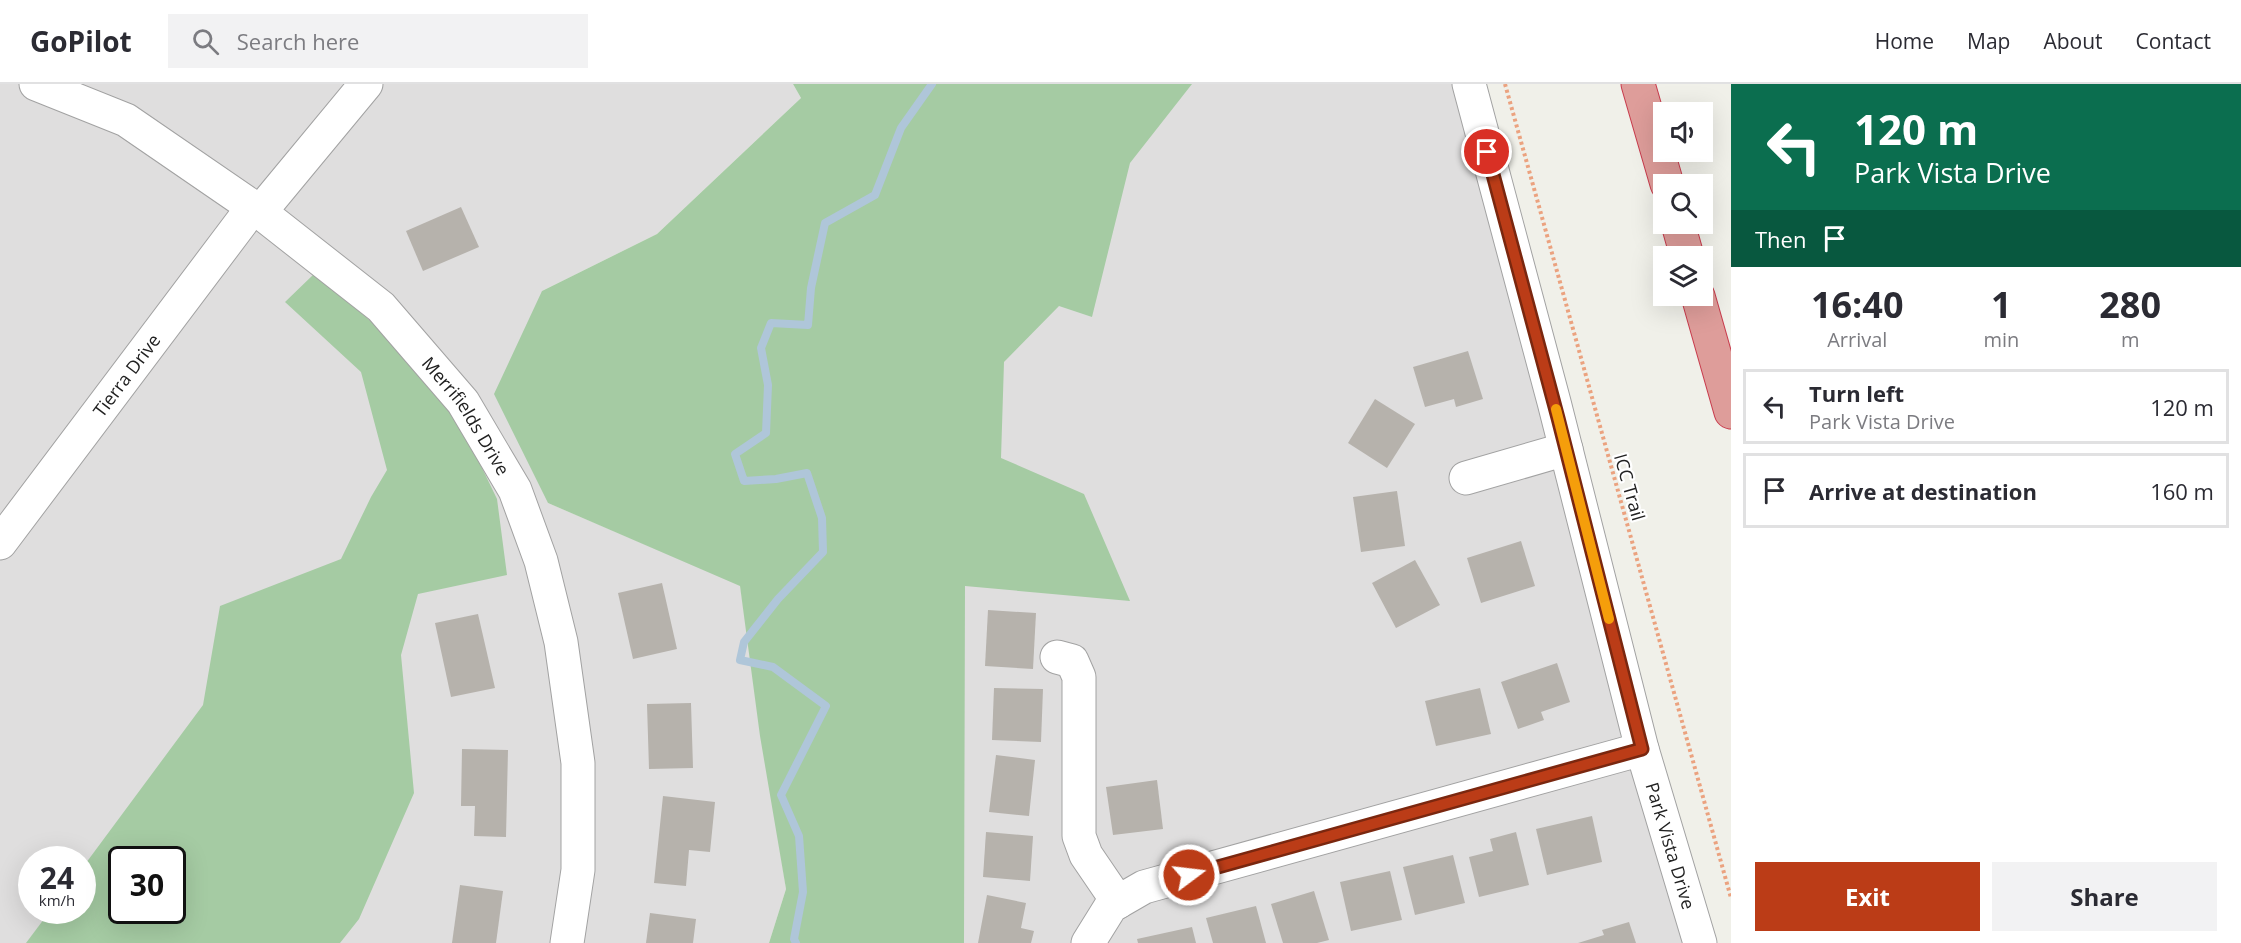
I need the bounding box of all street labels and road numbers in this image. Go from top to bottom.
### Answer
street label: Tierra Drive [87,329,165,422]
street label: Merrifields Drive [417,351,515,479]
street label: ICC Trail [1609,451,1651,523]
street label: Park Vista Drive [1641,779,1701,912]

